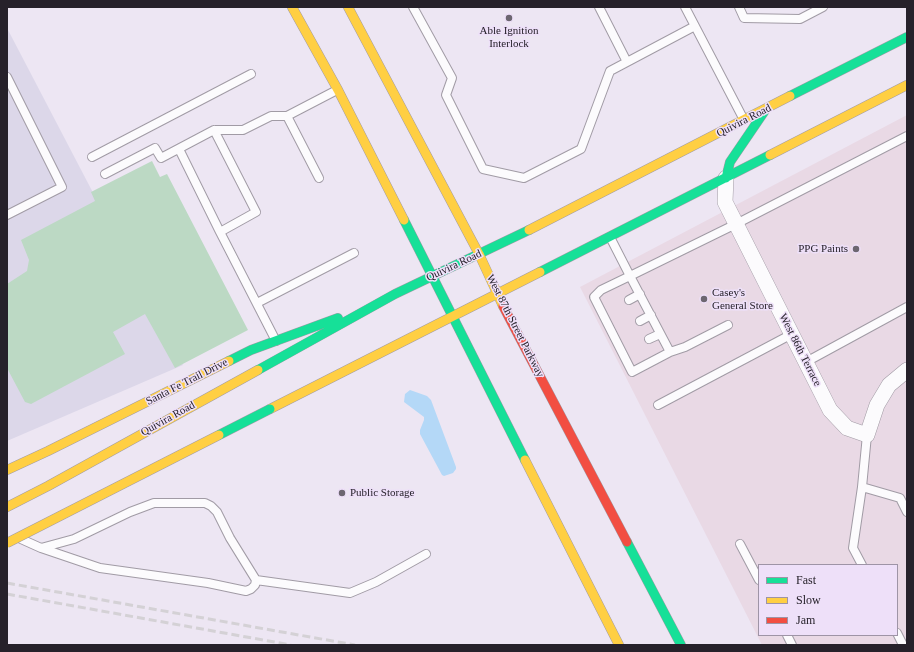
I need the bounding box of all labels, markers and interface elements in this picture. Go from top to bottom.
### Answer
marker: Able Ignition Interlock [504,13,514,23]
place label: Able Ignition Interlock [480,24,538,50]
street label: Quivira Road [714,102,774,140]
place label: PPG Paints [798,242,848,256]
marker: PPG Paints [851,244,861,254]
street label: Quivira Road [424,247,484,285]
street label: West 87th Street Parkway [483,272,547,380]
place label: Casey's General Store [712,286,773,312]
marker: Casey's General Store [699,294,709,304]
street label: West 86th Terrace [776,312,824,388]
street label: Santa Fe Trail Drive [144,356,230,408]
street label: Quivira Road [139,399,197,439]
place label: Public Storage [350,486,414,500]
marker: Public Storage [337,488,347,498]
legend [758,564,898,636]
text: Fast [796,573,816,587]
text: Slow [796,593,821,607]
text: Jam [796,613,815,627]

